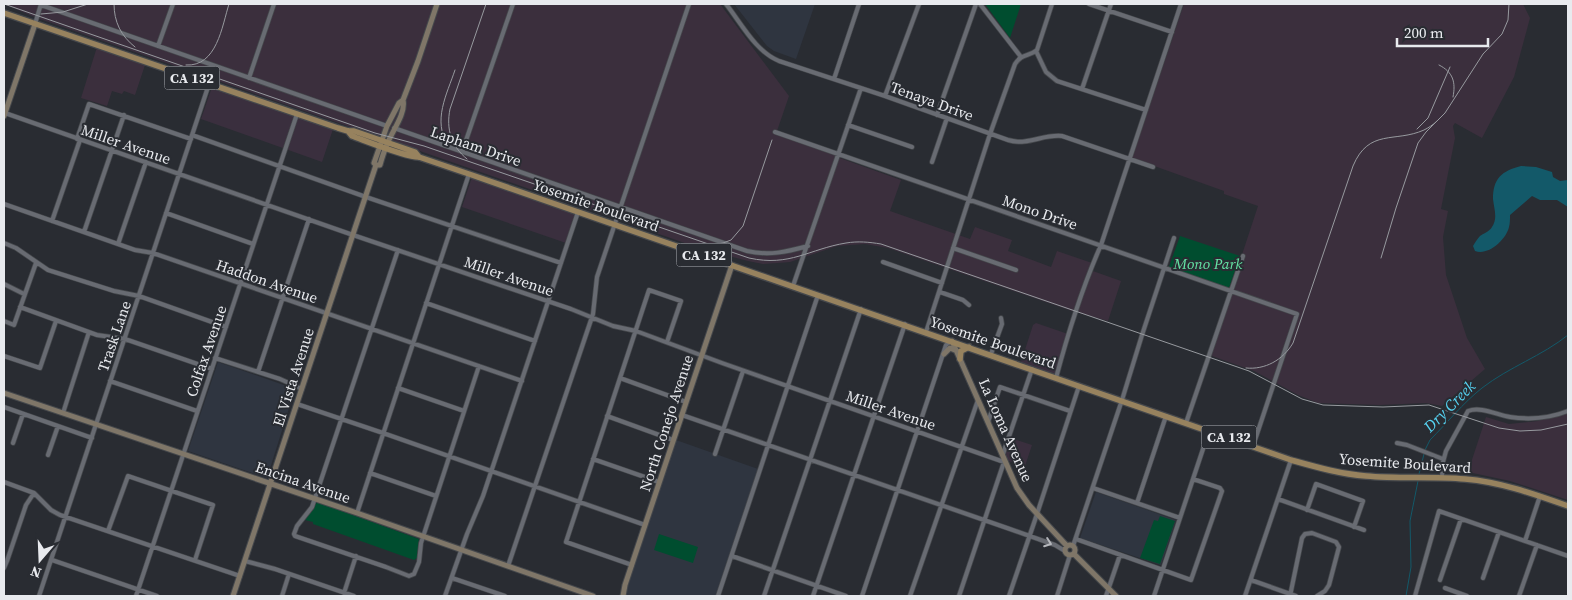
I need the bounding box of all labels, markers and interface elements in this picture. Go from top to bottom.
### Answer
scale bar [1397,15,1488,47]
text: 200 m [1404,22,1444,43]
road number: CA 132 [164,66,220,90]
street label: Tenaya Drive [888,76,977,126]
street label: Miller Avenue [78,119,174,169]
street label: Lapham Drive [428,121,524,171]
street label: Yosemite Boulevard [530,174,662,237]
street label: Mono Drive [999,189,1081,235]
road number: CA 132 [676,244,732,266]
street label: Miller Avenue [461,251,557,301]
park label: Mono Park [1173,253,1243,274]
street label: Haddon Avenue [213,254,321,308]
street label: Trask Lane [92,297,136,374]
street label: Colfax Avenue [181,302,232,400]
street label: Yosemite Boulevard [927,311,1059,374]
street label: El Vista Avenue [267,325,319,429]
street label: North Conejo Avenue [634,352,698,494]
street label: La Loma Avenue [974,375,1038,485]
water label: Dry Creek [1418,375,1480,437]
street label: Miller Avenue [843,385,939,435]
road number: CA 132 [1202,426,1256,448]
street label: Yosemite Boulevard [1338,448,1472,478]
street label: Encina Avenue [253,456,354,508]
north arrow [15,535,65,585]
one-way arrow [1043,537,1052,547]
text: N [28,561,44,583]

